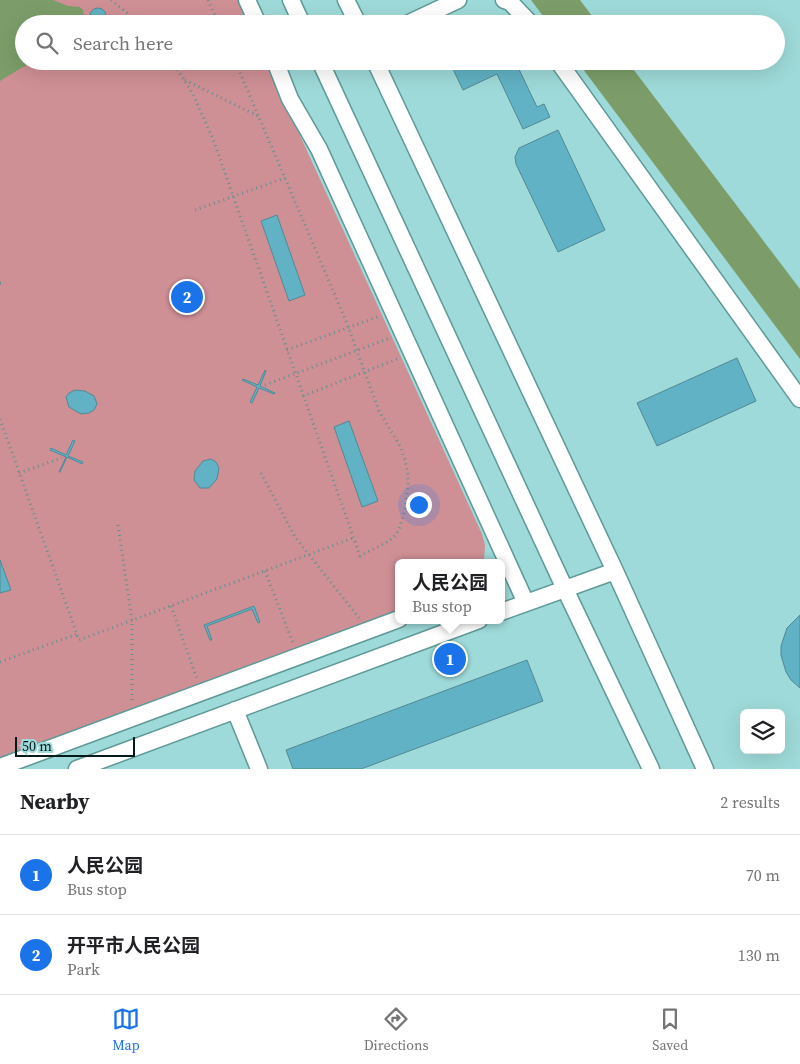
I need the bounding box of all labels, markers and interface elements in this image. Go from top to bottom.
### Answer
search box [15,15,785,70]
icon: search [33,29,61,57]
text: Search here [73,30,173,56]
pin: 2 [171,278,203,316]
your location [406,492,432,518]
popup [395,559,505,624]
text: 人民公园 [412,569,488,595]
text: Bus stop [412,595,472,617]
pin: 1 [434,640,466,678]
map controls [740,709,785,754]
button: layers [740,709,785,754]
scale bar [15,734,135,757]
text: 50 m [22,736,52,756]
text: Nearby [20,787,90,816]
text: 2 results [720,791,780,813]
text: 人民公园 [67,852,143,878]
text: 1 [32,864,40,886]
text: 70 m [746,864,780,886]
text: Bus stop [67,878,127,900]
text: 开平市人民公园 [67,932,200,958]
text: 2 [32,944,40,966]
text: 130 m [738,944,780,966]
text: Park [67,958,100,980]
tab: Map [112,1005,140,1055]
tab: Directions [364,1005,428,1055]
tab: Saved [652,1005,688,1055]

